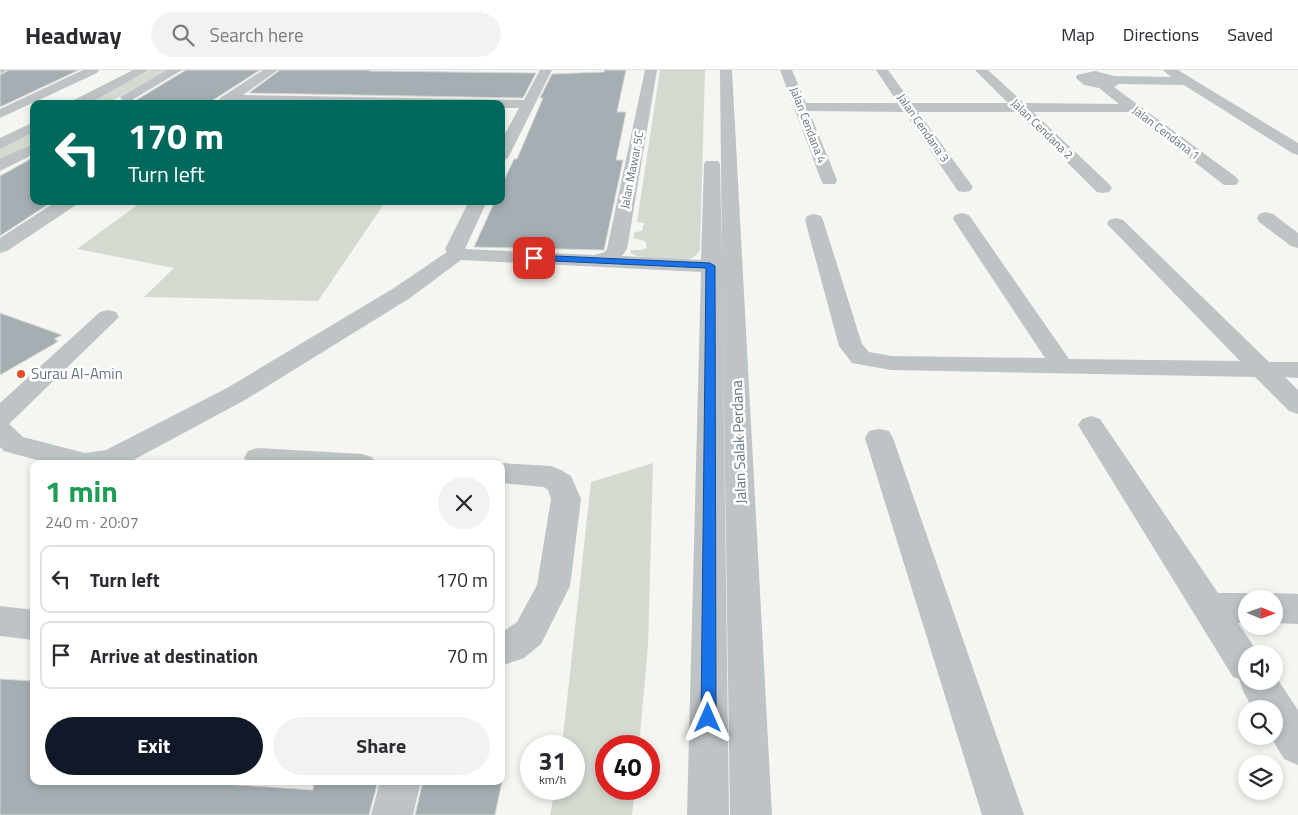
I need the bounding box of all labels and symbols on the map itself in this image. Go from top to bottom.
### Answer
street label: Jalan Cendana 4 [785,84,832,166]
street label: Jalan Cendana 3 [893,89,954,166]
street label: Jalan Cendana 2 [1007,94,1078,163]
street label: Jalan Cendana 1 [1128,101,1204,164]
street label: Jalan Mawar 5C [615,129,648,210]
pin [513,237,555,279]
place label: Surau Al-Amin [31,362,123,385]
marker: Surau Al-Amin [15,368,27,380]
street label: Jalan Salak Perdana [725,379,752,504]
north arrow [1238,590,1282,635]
position arrow [681,691,733,743]
speed limit sign: 40 [595,735,660,800]

